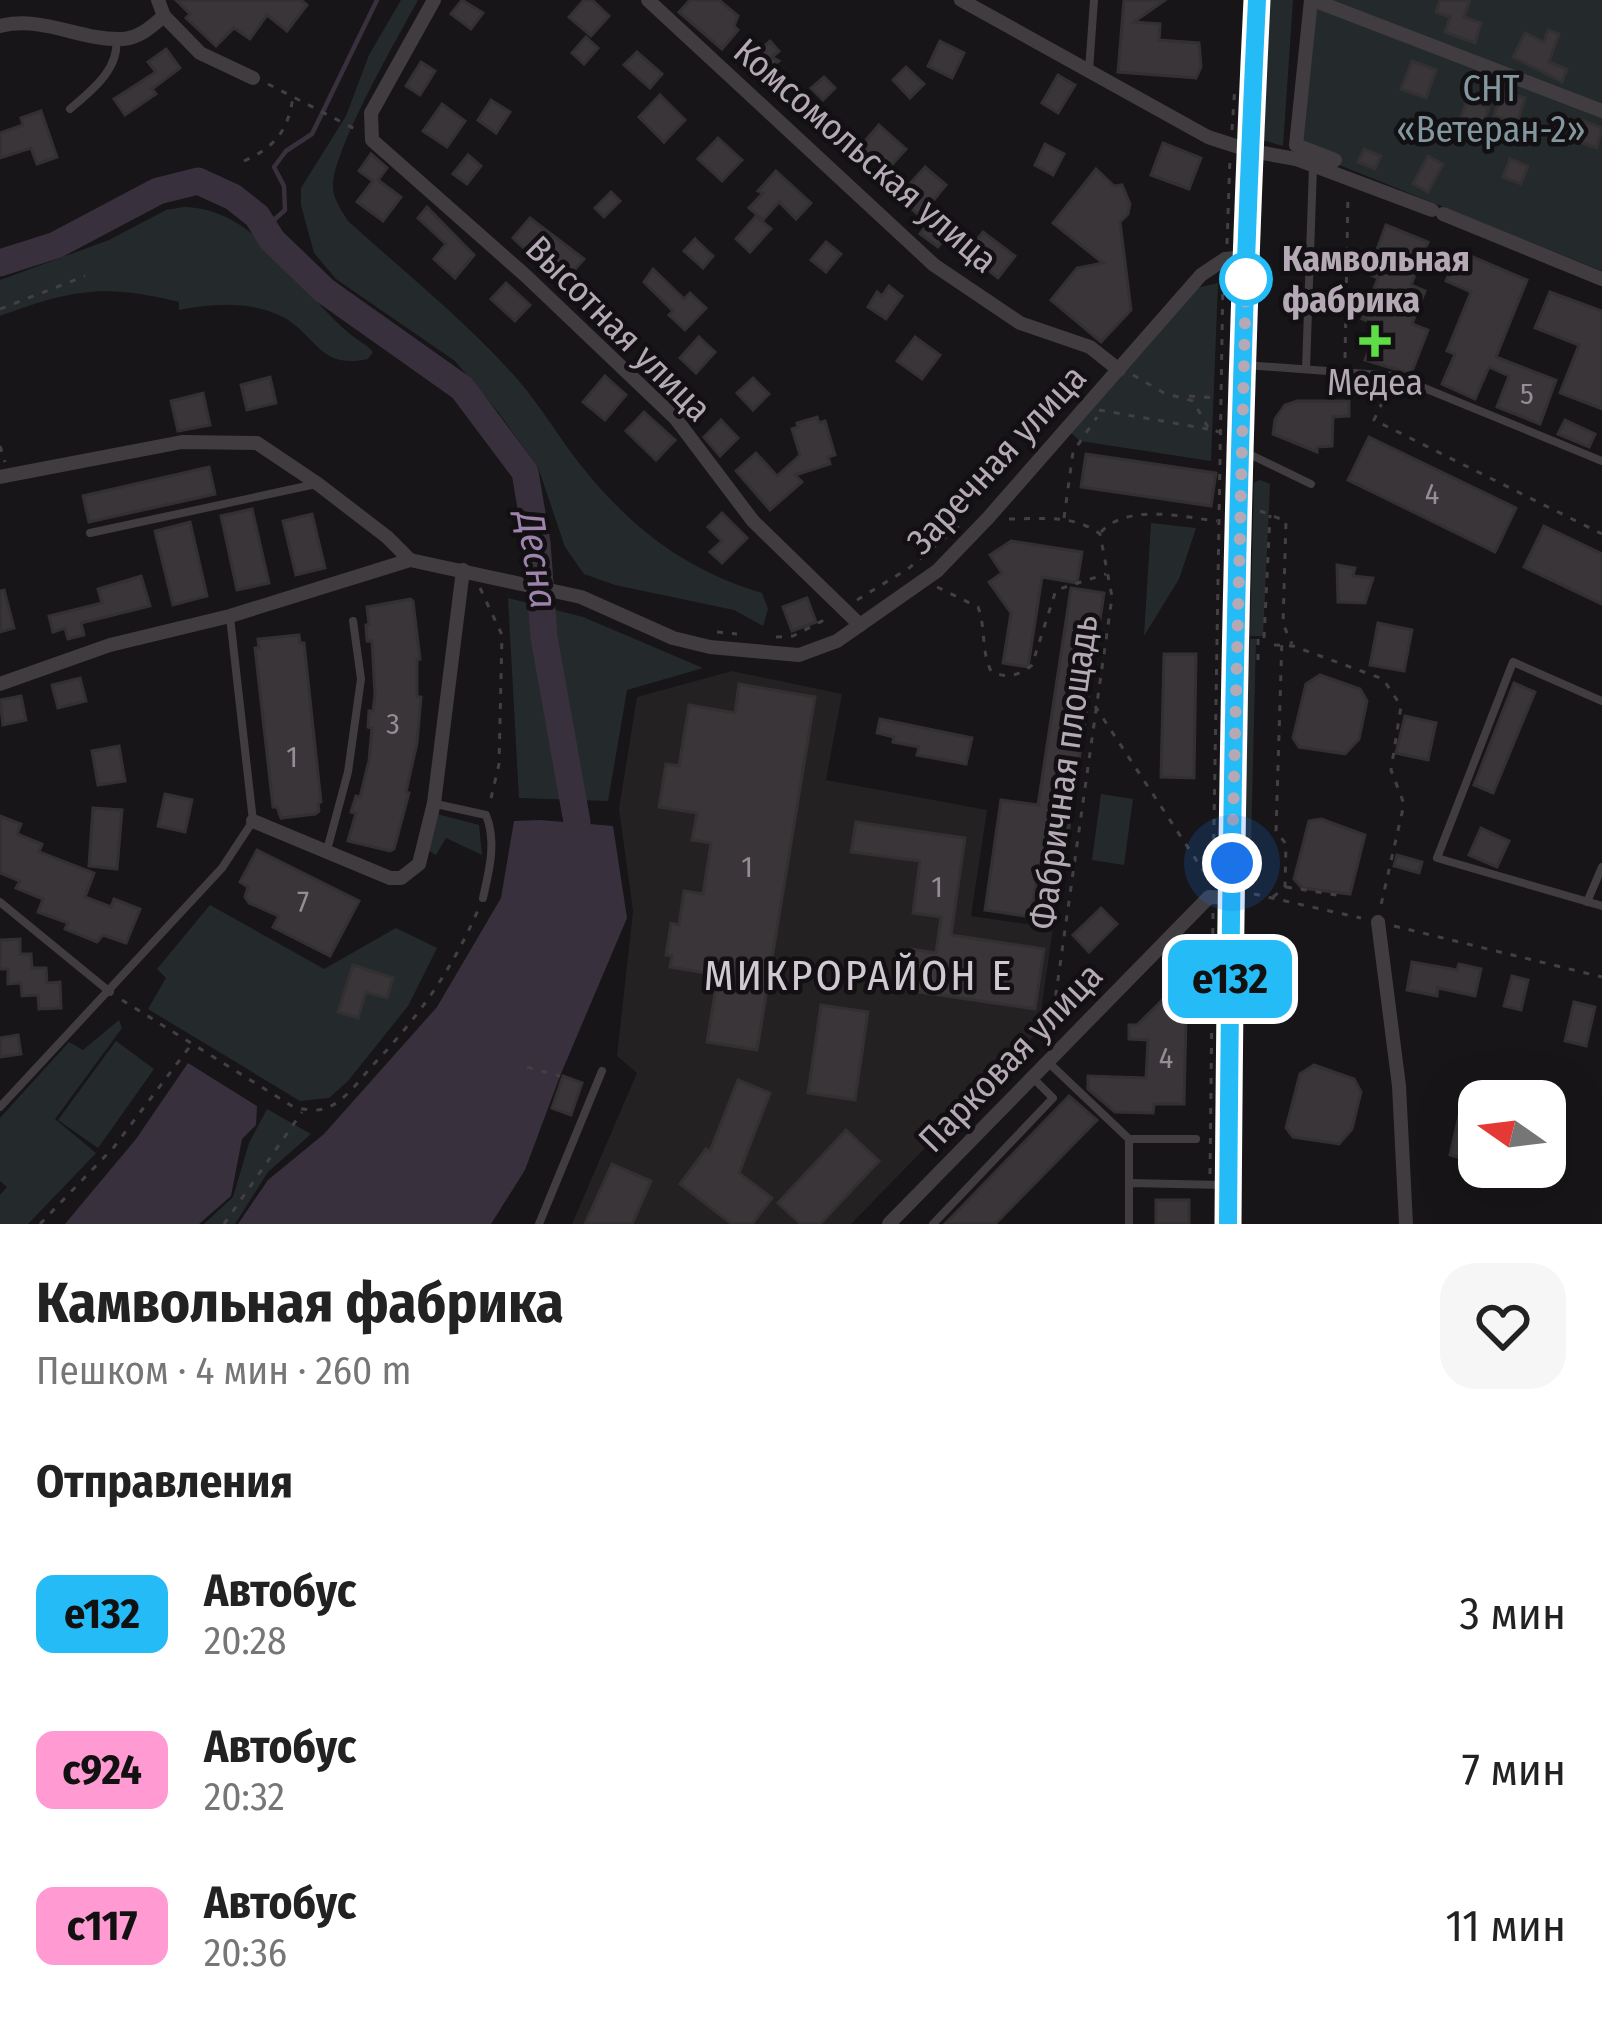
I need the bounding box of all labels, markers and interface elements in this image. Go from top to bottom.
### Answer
street label: Комсомольская улица [725,29,1006,282]
park label: СНТ «Ветеран-2» [1396,67,1586,152]
street label: Высотная улица [516,227,720,431]
place label: Камвольная фабрика [1282,237,1470,322]
marker: Камвольная фабрика [1221,254,1271,304]
marker: Медеа [1362,328,1388,354]
street label: Заречная улица [898,356,1096,563]
place label: Медеа [1327,361,1423,405]
house number: 5 [1520,376,1534,412]
house number: 4 [1425,476,1439,512]
water label: Десна [506,505,567,612]
street label: Фабричная площадь [1020,612,1108,932]
house number: 3 [386,706,400,742]
house number: 1 [286,739,298,775]
your location [1202,833,1262,893]
house number: 1 [741,849,753,885]
house number: 1 [931,869,943,905]
house number: 7 [297,884,309,920]
line badge: е132 [1146,940,1314,1018]
district label: МИКРОРАЙОН Е [704,951,1014,1001]
street label: Парковая улица [909,954,1112,1161]
text: е132 [1192,954,1268,1004]
house number: 4 [1159,1040,1173,1076]
north arrow [1458,1080,1566,1188]
map controls [1458,1080,1566,1188]
button: heart [1440,1263,1566,1389]
text: Камвольная фабрика [36,1269,564,1337]
text: Пешком · 4 мин · 260 m [36,1348,412,1394]
text: Отправления [36,1455,293,1509]
text: Автобус [204,1564,356,1618]
text: 3 мин [1460,1587,1566,1641]
text: е132 [64,1589,140,1639]
text: 20:28 [204,1618,287,1664]
text: Автобус [204,1720,356,1774]
text: 7 мин [1462,1743,1566,1797]
text: с924 [62,1745,142,1795]
text: 20:32 [204,1774,285,1820]
text: Автобус [204,1876,356,1930]
text: 11 мин [1445,1899,1566,1953]
text: с117 [67,1901,137,1951]
text: 20:36 [204,1930,287,1976]

